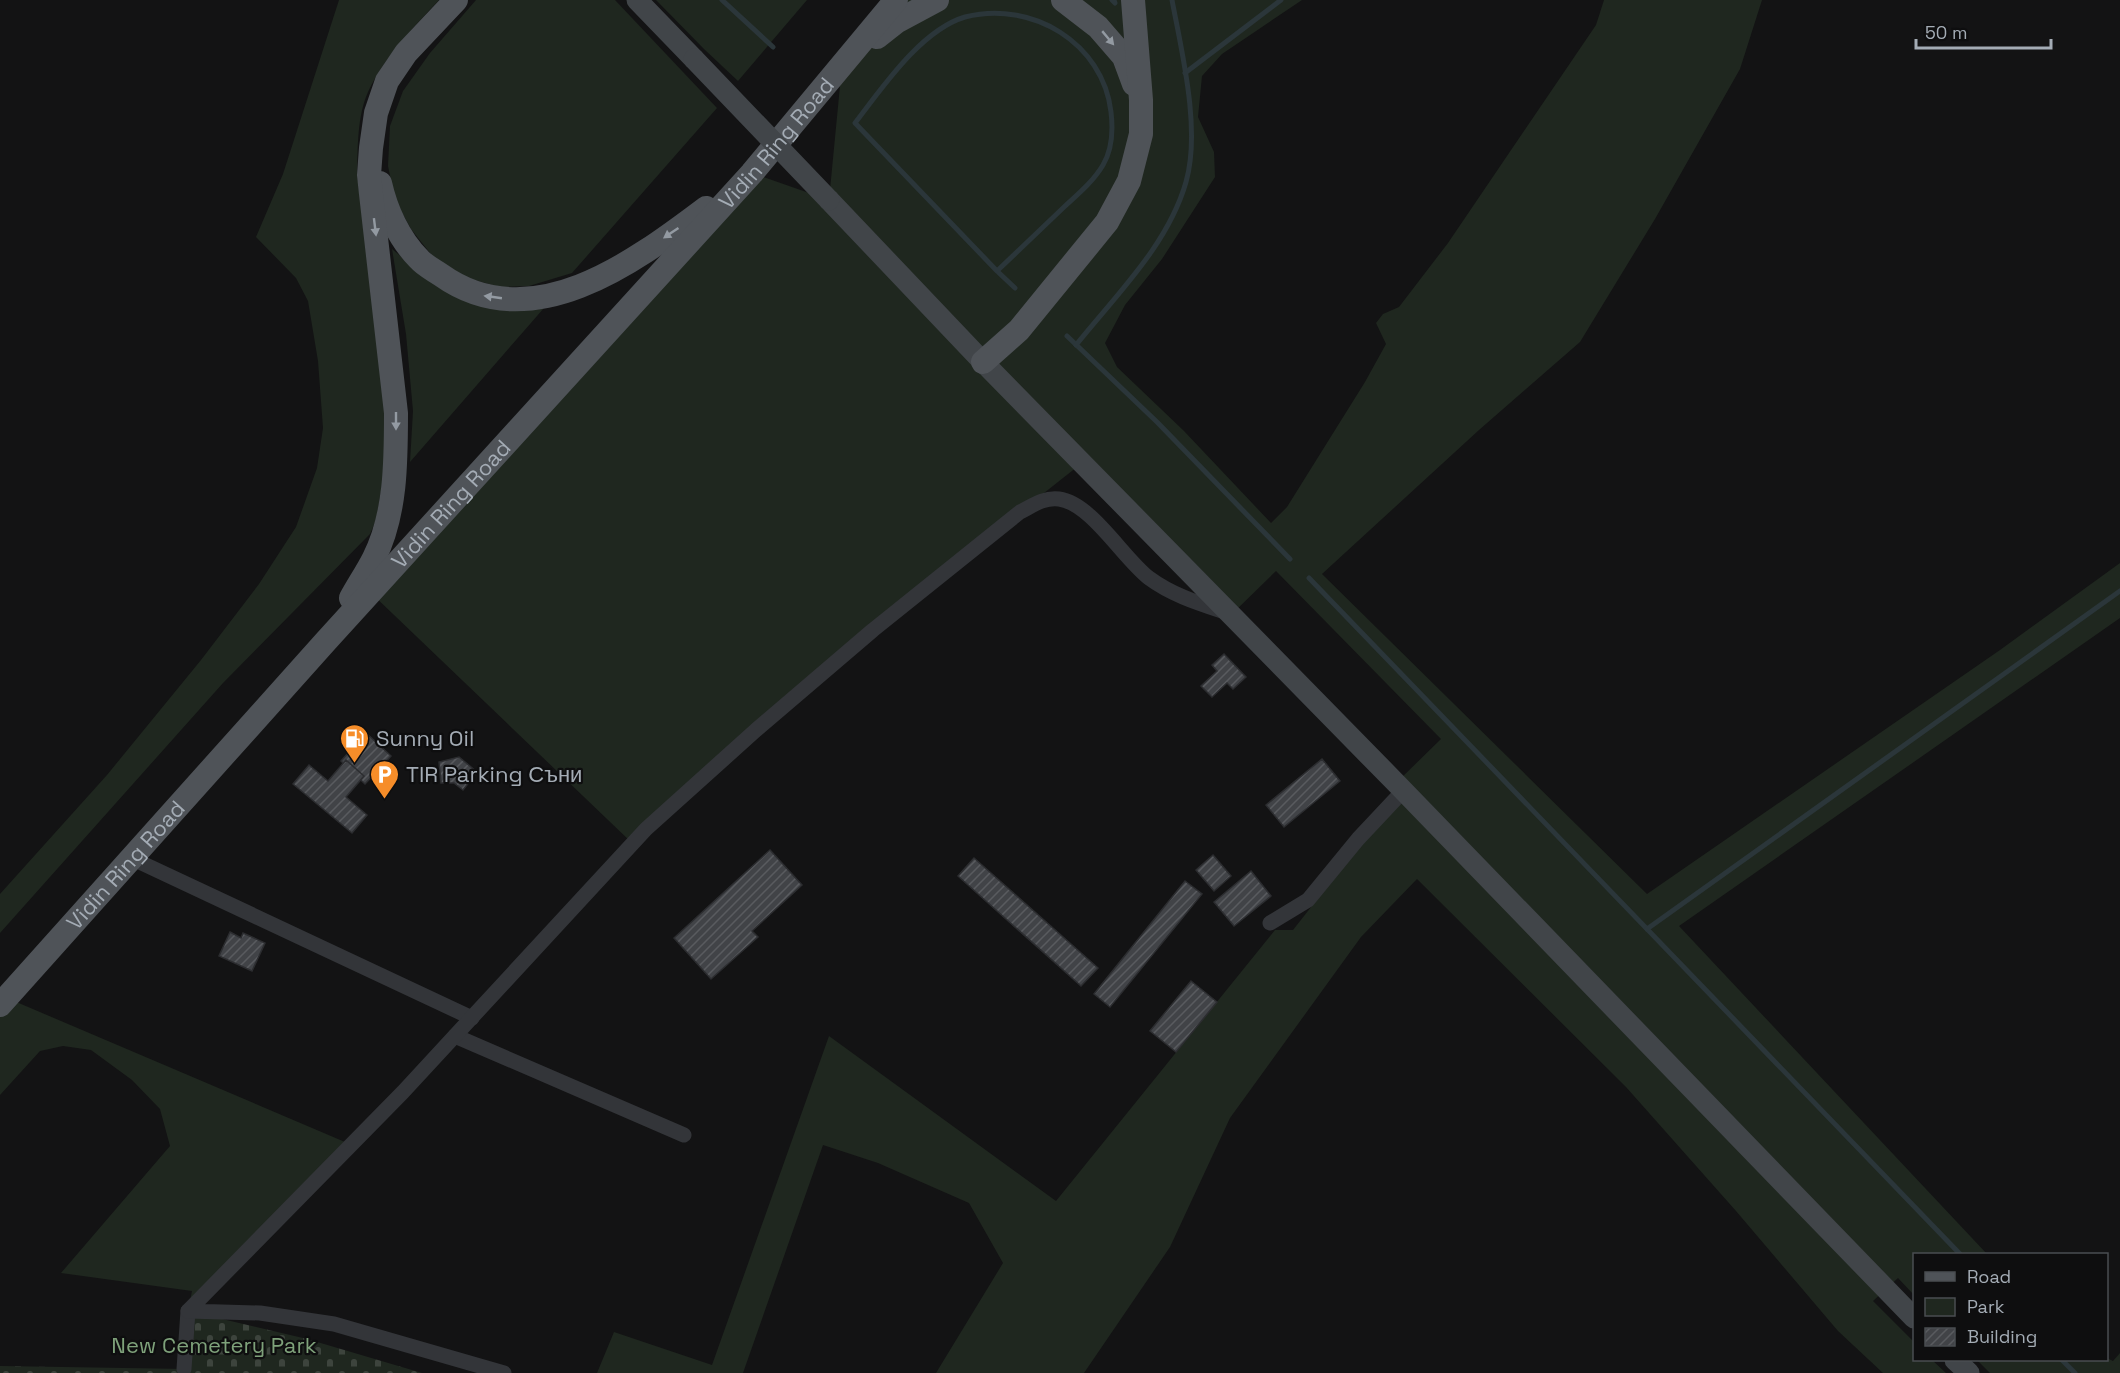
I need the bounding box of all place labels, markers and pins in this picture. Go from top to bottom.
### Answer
fuel station icon: Sunny Oil [339,722,371,764]
place label: Sunny Oil [376,724,474,752]
parking icon: TIR Parking Съни [369,758,401,800]
place label: TIR Parking Съни [406,760,582,788]

